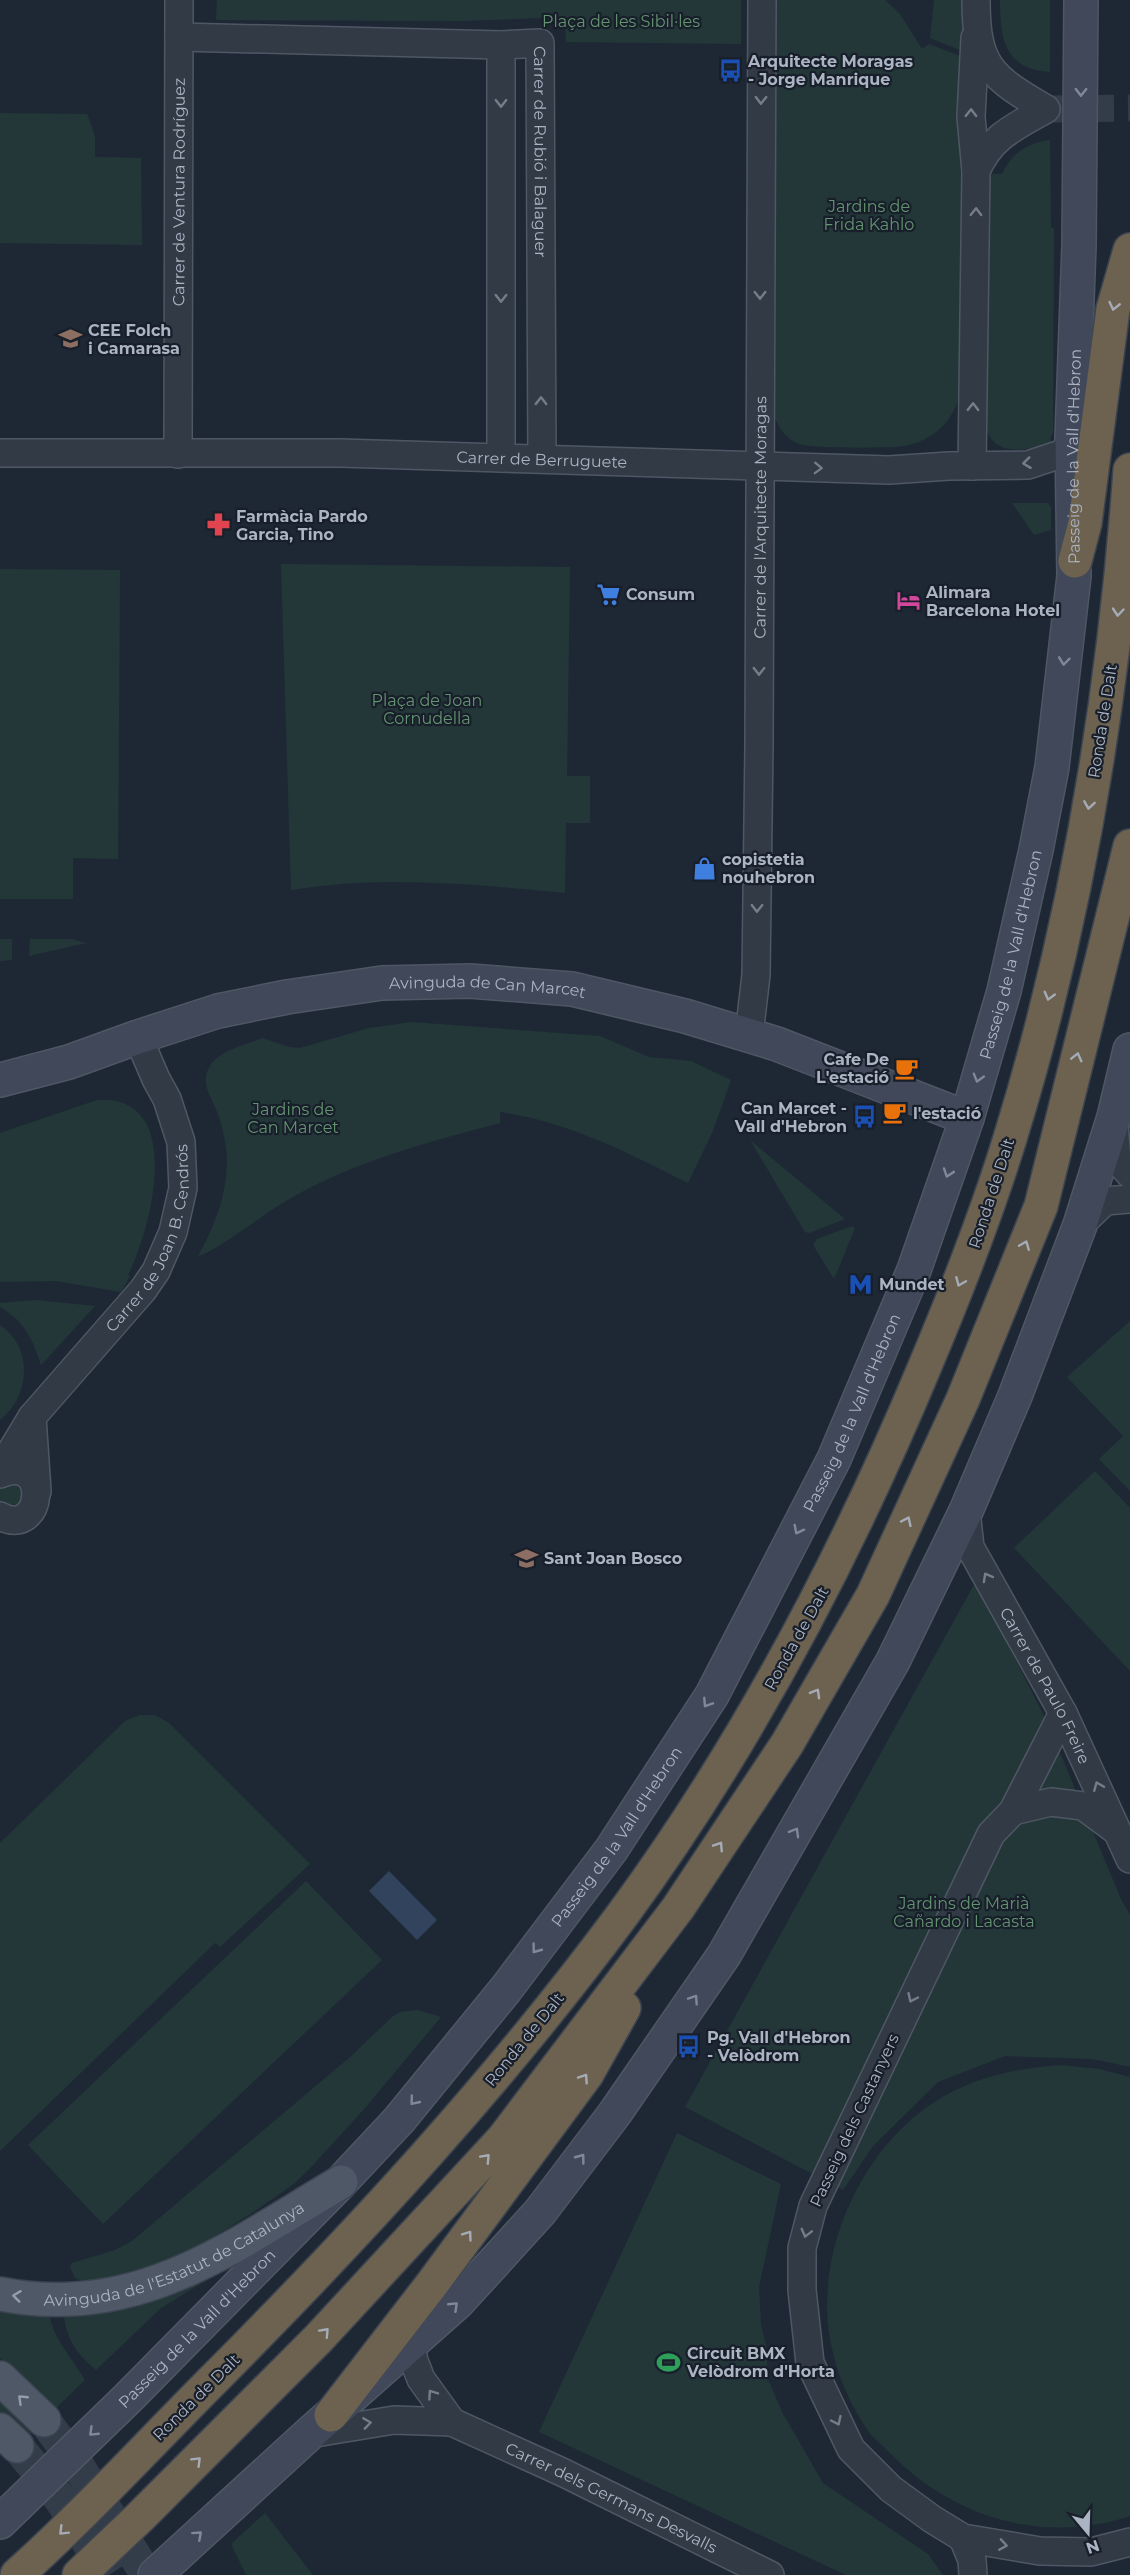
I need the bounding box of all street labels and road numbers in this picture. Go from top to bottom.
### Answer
street label: Carrer de Rubió i Balaguer [530,46,550,258]
street label: Carrer de Ventura Rodríguez [169,78,189,306]
street label: Passeig de la Vall d'Hebron [1063,348,1085,564]
street label: Carrer de l'Arquitecte Moragas [750,396,770,639]
street label: Carrer de Berruguete [456,448,628,472]
street label: Ronda de Dalt [1084,662,1121,779]
street label: Passeig de la Vall d'Hebron [976,848,1046,1062]
street label: Avinguda de Can Marcet [389,972,588,1002]
street label: Ronda de Dalt [965,1135,1018,1251]
street label: Carrer de Joan B. Cendrós [102,1144,193,1336]
street label: Passeig de la Vall d'Hebron [799,1311,905,1515]
street label: Ronda de Dalt [760,1583,833,1693]
street label: Carrer de Paulo Freire [996,1604,1094,1767]
street label: Passeig de la Vall d'Hebron [547,1743,686,1931]
street label: Ronda de Dalt [481,1988,568,2090]
street label: Passeig dels Castanyers [806,2030,903,2210]
street label: Avinguda de l'Estatut de Catalunya [43,2198,308,2310]
street label: Passeig de la Vall d'Hebron [115,2245,279,2412]
street label: Ronda de Dalt [149,2350,244,2445]
street label: Carrer dels Germans Desvalls [502,2439,720,2557]

